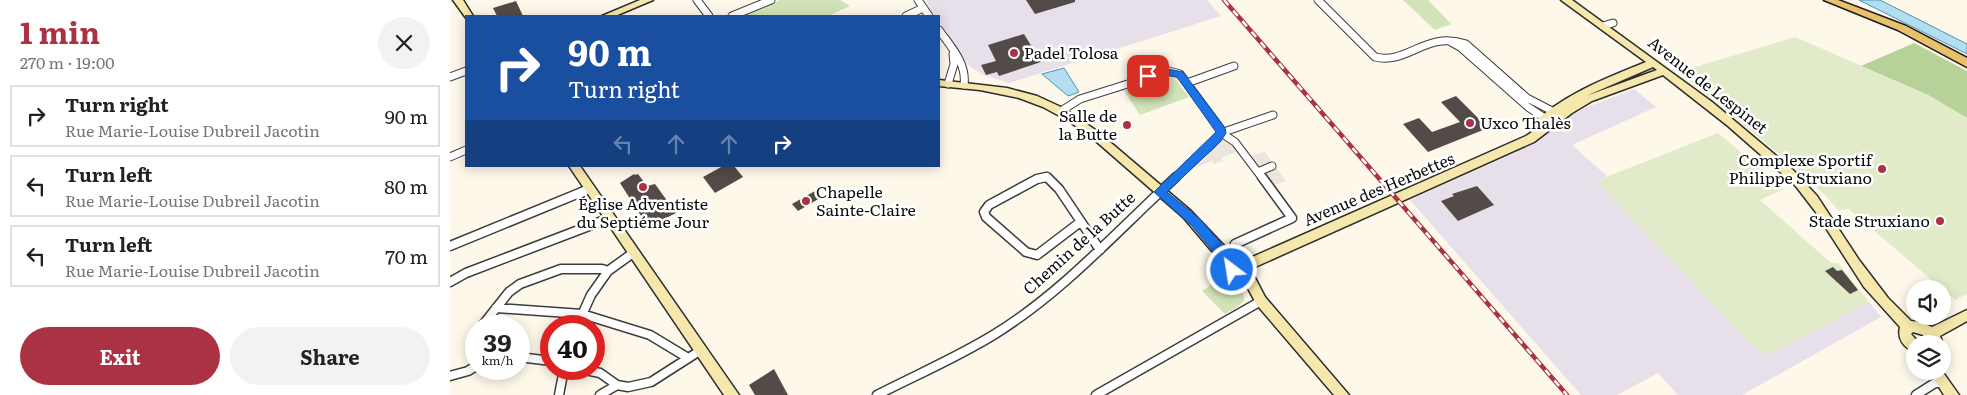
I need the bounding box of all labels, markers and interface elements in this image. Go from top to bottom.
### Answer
text: 1 min [20,9,100,53]
button: close [378,17,430,69]
text: 90 m [568,25,652,77]
street label: Avenue de Lespinet [1644,30,1774,139]
icon: right [485,35,550,100]
place label: Padel Tolosa [1024,40,1119,64]
marker: Padel Tolosa [1008,47,1020,59]
text: 270 m · 19:00 [20,50,114,74]
pin [1127,55,1169,97]
icon: arrive [1134,62,1162,90]
text: Turn right [568,72,680,105]
text: Turn right [65,90,169,118]
icon: right [22,102,50,130]
text: 90 m [385,102,428,130]
place label: Salle de la Butte [1058,103,1117,145]
place label: Uxco Thalès [1480,110,1571,134]
marker: Uxco Thalès [1464,117,1476,129]
text: Rue Marie-Louise Dubreil Jacotin [65,118,320,142]
marker: Salle de la Butte [1121,119,1133,131]
icon: left [609,130,637,158]
icon: ahead [662,130,690,158]
icon: ahead [715,130,743,158]
icon: right [768,130,796,158]
street label: Avenue des Herbettes [1299,145,1458,231]
place label: Complexe Sportif Philippe Struxiano [1729,147,1874,189]
text: Turn left [65,160,152,188]
marker: Complexe Sportif Philippe Struxiano [1876,163,1888,175]
icon: left [22,172,50,200]
text: 80 m [384,172,428,200]
place label: Chapelle Sainte-Claire [816,179,916,221]
marker: Église Adventiste du Septiéme Jour [637,181,649,193]
street label: Chemin de la Butte [1017,185,1140,299]
text: Rue Marie-Louise Dubreil Jacotin [65,188,320,212]
place label: Église Adventiste du Septiéme Jour [577,191,710,233]
marker: Chapelle Sainte-Claire [800,195,812,207]
place label: Stade Struxiano [1809,208,1930,232]
marker: Stade Struxiano [1934,215,1946,227]
text: Turn left [65,230,152,258]
icon: left [22,242,50,270]
text: 70 m [385,242,428,270]
position arrow [1205,243,1257,295]
text: Rue Marie-Louise Dubreil Jacotin [65,258,320,282]
map controls [1906,280,1951,380]
button: sound [1906,280,1951,325]
speed limit sign: 40 [540,315,605,380]
text: 39 [483,323,512,360]
button: Exit [20,327,220,385]
button: Share [230,327,430,385]
button: layers [1906,335,1951,380]
text: km/h [482,351,513,369]

